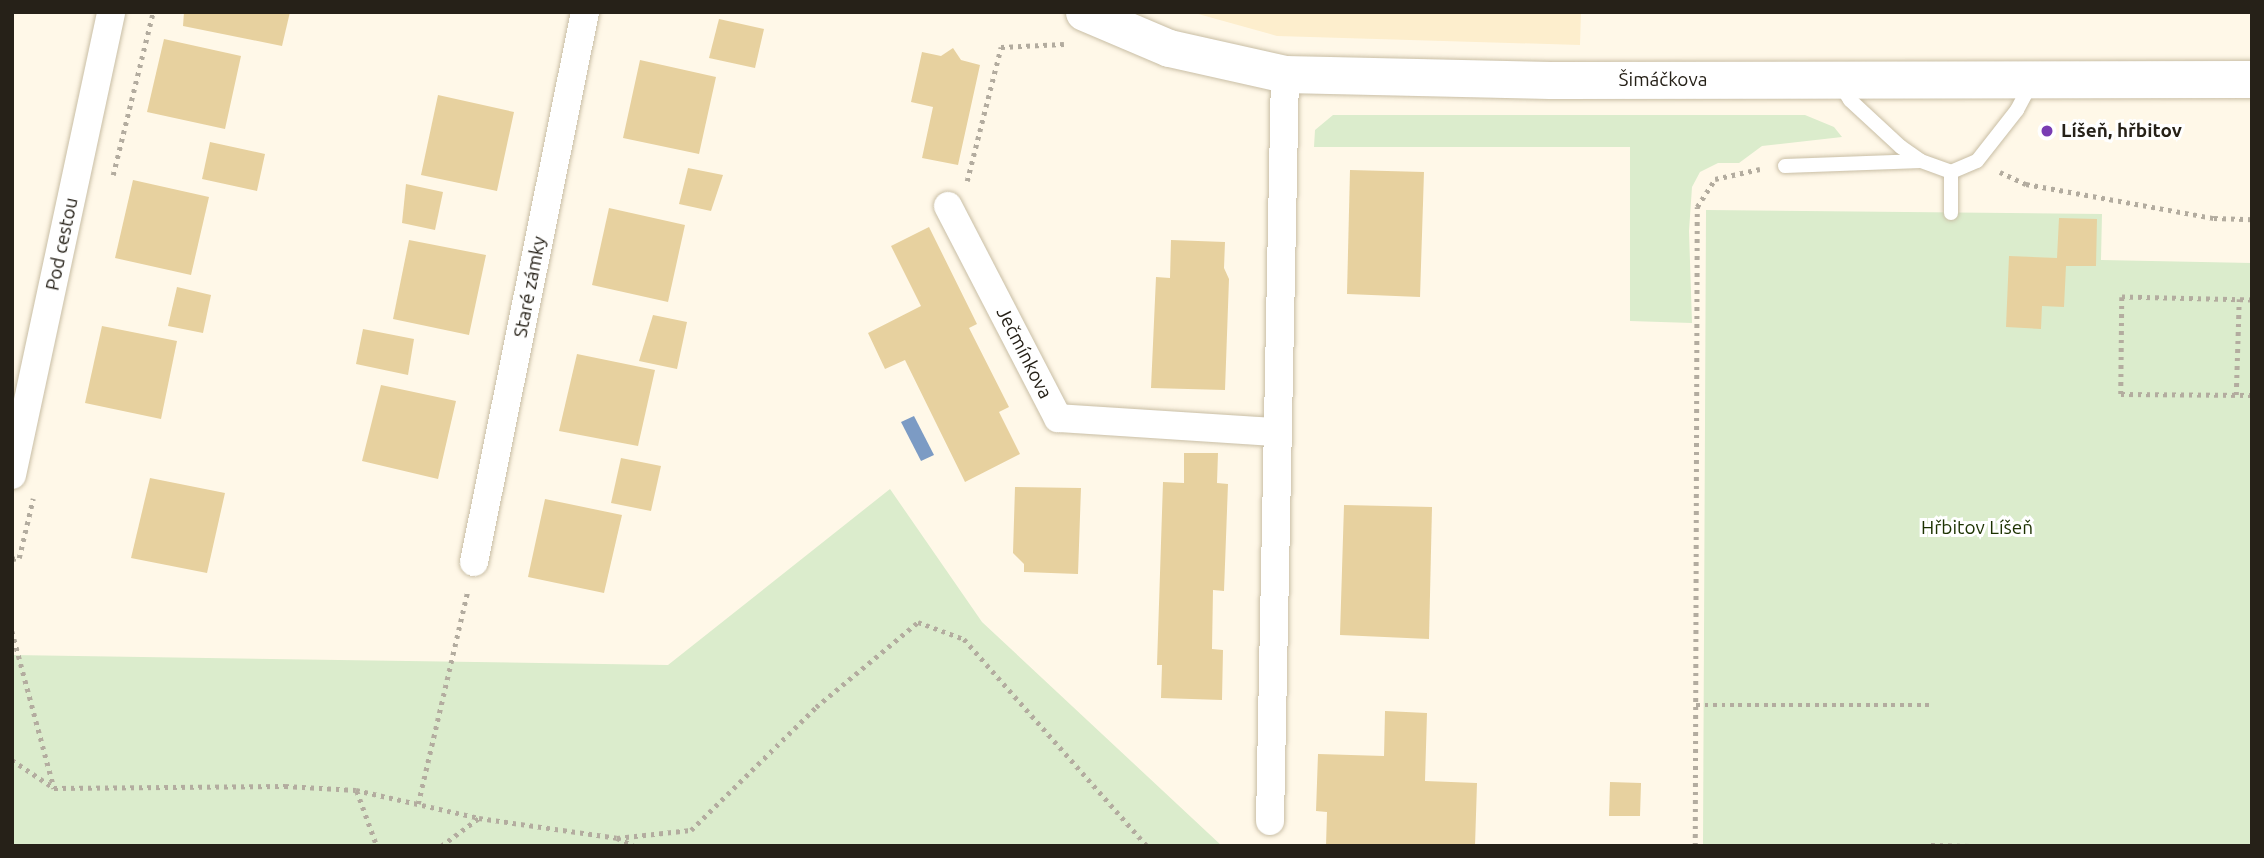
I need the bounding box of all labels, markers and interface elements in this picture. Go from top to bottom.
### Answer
street label: Šimáčkova [1619,69,1707,91]
place label: Líšeň, hřbitov [2061,120,2182,142]
marker: Líšeň, hřbitov [2039,123,2055,139]
street label: Pod cestou [41,195,83,293]
street label: Staré zámky [509,234,551,340]
street label: Ječmínkova [991,303,1057,403]
park label: Hřbitov Líšeň [1921,517,2033,539]

